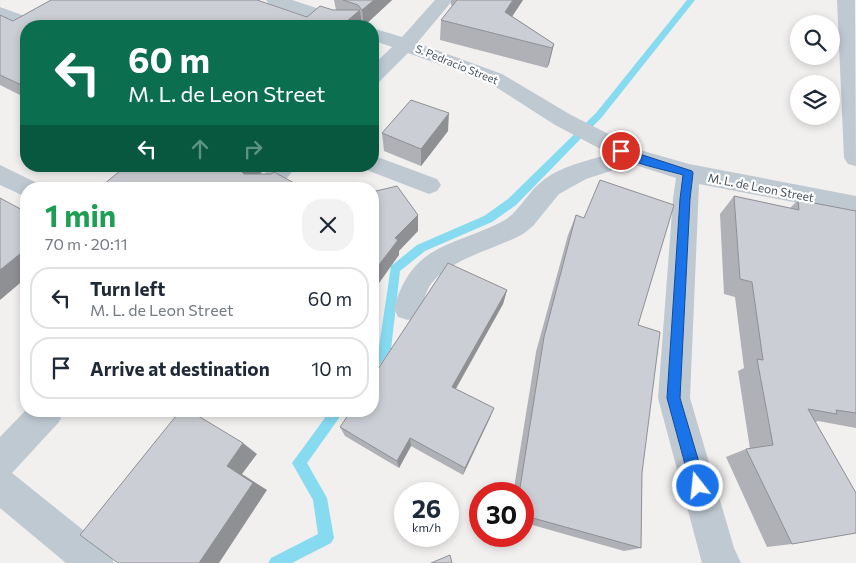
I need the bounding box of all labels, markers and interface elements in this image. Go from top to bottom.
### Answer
map controls [790,15,840,125]
button: search [790,15,840,65]
text: 60 m [128,37,210,80]
icon: left [45,40,110,105]
street label: S. Pedracio Street [414,41,501,87]
button: layers [790,75,840,125]
text: M. L. de Leon Street [128,80,325,107]
pin [600,130,642,172]
icon: left [133,135,161,163]
icon: ahead [186,135,214,163]
icon: right [239,135,267,163]
icon: arrive [607,137,635,165]
street label: M. L. de Leon Street [707,170,815,204]
text: 1 min [45,196,116,233]
button: close [302,199,354,251]
text: 70 m · 20:11 [45,234,128,253]
text: Turn left [90,277,165,300]
icon: left [47,284,75,312]
text: 60 m [308,287,352,310]
text: M. L. de Leon Street [90,300,234,319]
icon: arrive [47,354,75,382]
text: Arrive at destination [90,357,270,380]
text: 10 m [311,357,352,380]
position arrow [671,459,723,511]
speed limit sign: 30 [469,482,534,547]
text: 26 [412,493,441,523]
text: km/h [412,520,441,534]

